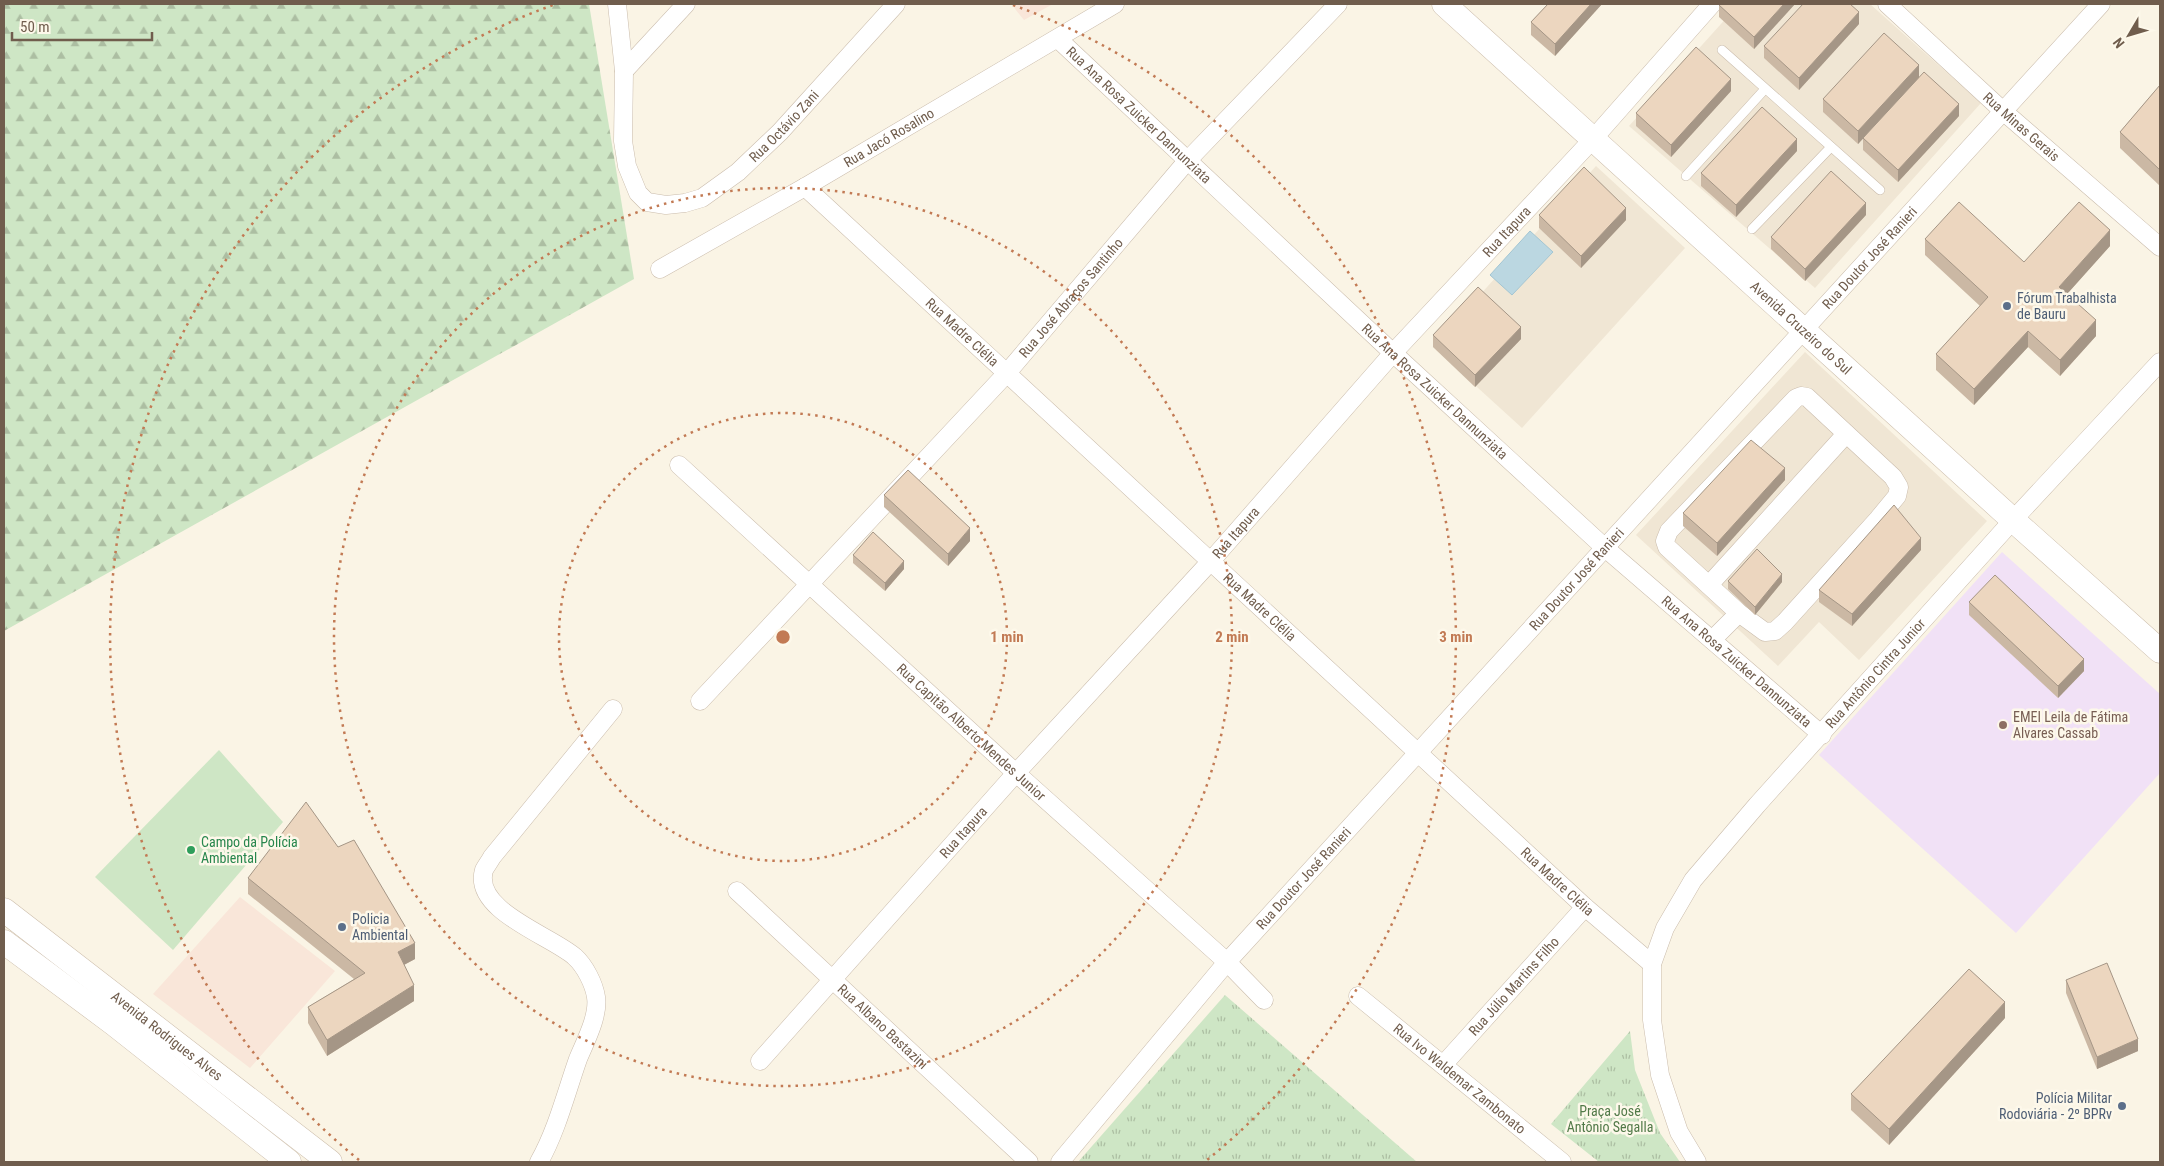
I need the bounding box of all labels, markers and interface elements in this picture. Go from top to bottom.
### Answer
scale bar [12,10,152,42]
north arrow [2104,10,2154,60]
text: 50 m [20,18,50,36]
text: N [2110,35,2128,51]
street label: Rua Ana Rosa Zuicker Dannunziata [1063,43,1215,187]
street label: Rua Octávio Zani [746,87,822,165]
street label: Rua Minas Gerais [1980,89,2063,164]
street label: Rua Jacó Rosalino [841,105,937,170]
street label: Rua Itapura [1479,203,1534,260]
street label: Rua Doutor José Ranieri [1819,203,1920,312]
street label: Rua José Abraços Santinho [1016,235,1126,361]
street label: Avenida Cruzeiro do Sul [1747,278,1855,378]
place label: Fórum Trabalhista de Bauru [2017,290,2117,322]
street label: Rua Madre Clélia [923,295,1002,370]
marker: Fórum Trabalhista de Bauru [2001,300,2013,312]
street label: Rua Ana Rosa Zuicker Dannunziata [1359,320,1511,462]
street label: Rua Itapura [1209,504,1262,562]
street label: Rua Doutor José Ranieri [1526,525,1627,633]
street label: Rua Madre Clélia [1220,569,1300,644]
street label: Rua Ana Rosa Zuicker Dannunziata [1659,593,1815,730]
street label: Rua Antônio Cintra Junior [1822,616,1928,731]
centre of rings [774,628,792,646]
text: 1 min [990,628,1024,646]
text: 2 min [1215,628,1249,646]
text: 3 min [1439,628,1473,646]
street label: Rua Capitão Alberto Mendes Junior [894,660,1049,804]
place label: EMEI Leila de Fátima Alvares Cassab [2013,709,2128,741]
marker: EMEI Leila de Fátima Alvares Cassab [1997,719,2009,731]
street label: Rua Itapura [936,803,990,861]
street label: Rua Doutor José Ranieri [1253,824,1354,933]
place label: Campo da Polícia Ambiental [201,834,298,866]
marker: Campo da Polícia Ambiental [185,844,197,856]
street label: Rua Madre Clélia [1518,844,1597,919]
place label: Policia Ambiental [352,911,408,943]
marker: Policia Ambiental [336,921,348,933]
street label: Rua Júlio Martins Filho [1465,934,1562,1039]
street label: Rua Albano Bastazini [834,981,931,1072]
street label: Avenida Rodrigues Alves [108,988,226,1084]
street label: Rua Ivo Waldemar Zambonato [1390,1020,1529,1137]
place label: Polícia Militar Rodoviária - 2º BPRv [1999,1090,2112,1122]
marker: Polícia Militar Rodoviária - 2º BPRv [2116,1100,2128,1112]
park label: Praça José Antônio Segalla [1567,1103,1653,1135]

